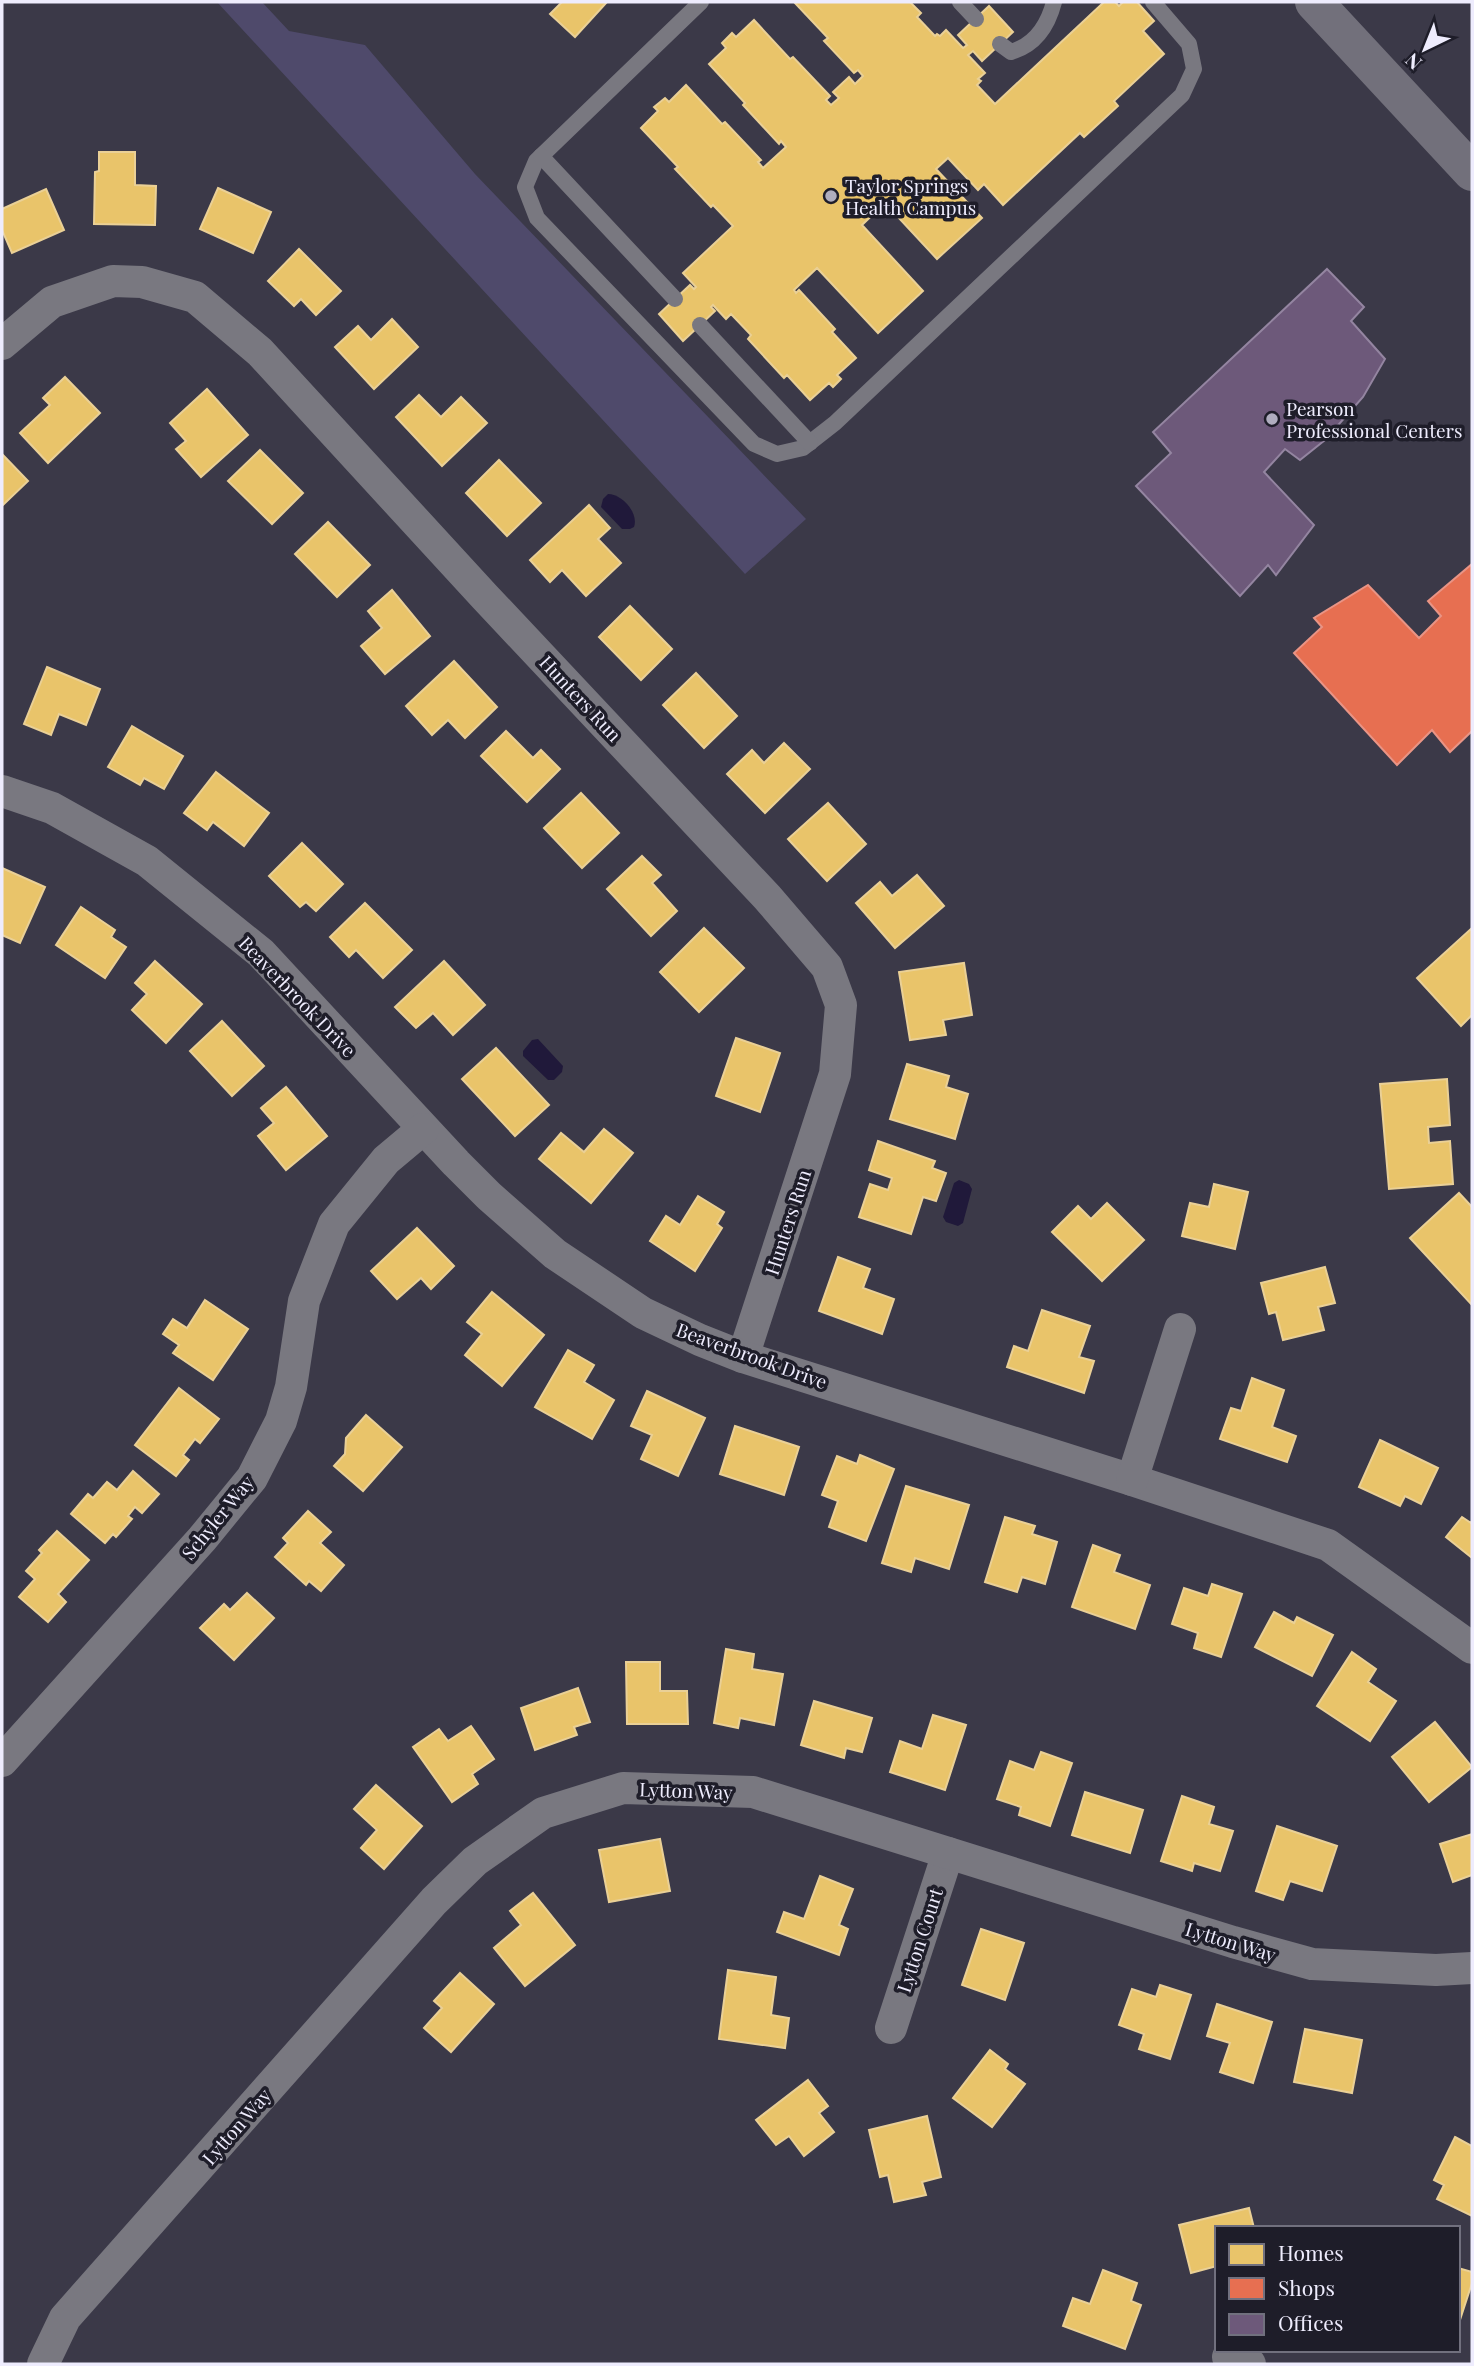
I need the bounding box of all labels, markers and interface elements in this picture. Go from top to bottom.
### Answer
north arrow [1390,14,1460,84]
text: N [1399,48,1427,76]
place label: Taylor Springs Health Campus [845,172,976,220]
marker: Taylor Springs Health Campus [823,188,839,204]
place label: Pearson Professional Centers [1286,395,1462,443]
marker: Pearson Professional Centers [1264,411,1280,427]
street label: Hunters Run [534,649,628,747]
street label: Beaverbrook Drive [234,930,362,1062]
street label: Hunters Run [758,1165,816,1278]
street label: Beaverbrook Drive [673,1316,831,1394]
street label: Schyler Way [175,1469,259,1565]
street label: Lytton Way [639,1775,734,1805]
street label: Lytton Court [890,1884,948,1996]
street label: Lytton Way [1183,1915,1280,1967]
street label: Lytton Way [196,2082,277,2170]
legend [1215,2226,1460,2352]
text: Homes [1278,2238,1344,2266]
text: Shops [1278,2273,1335,2301]
text: Offices [1278,2308,1343,2336]

